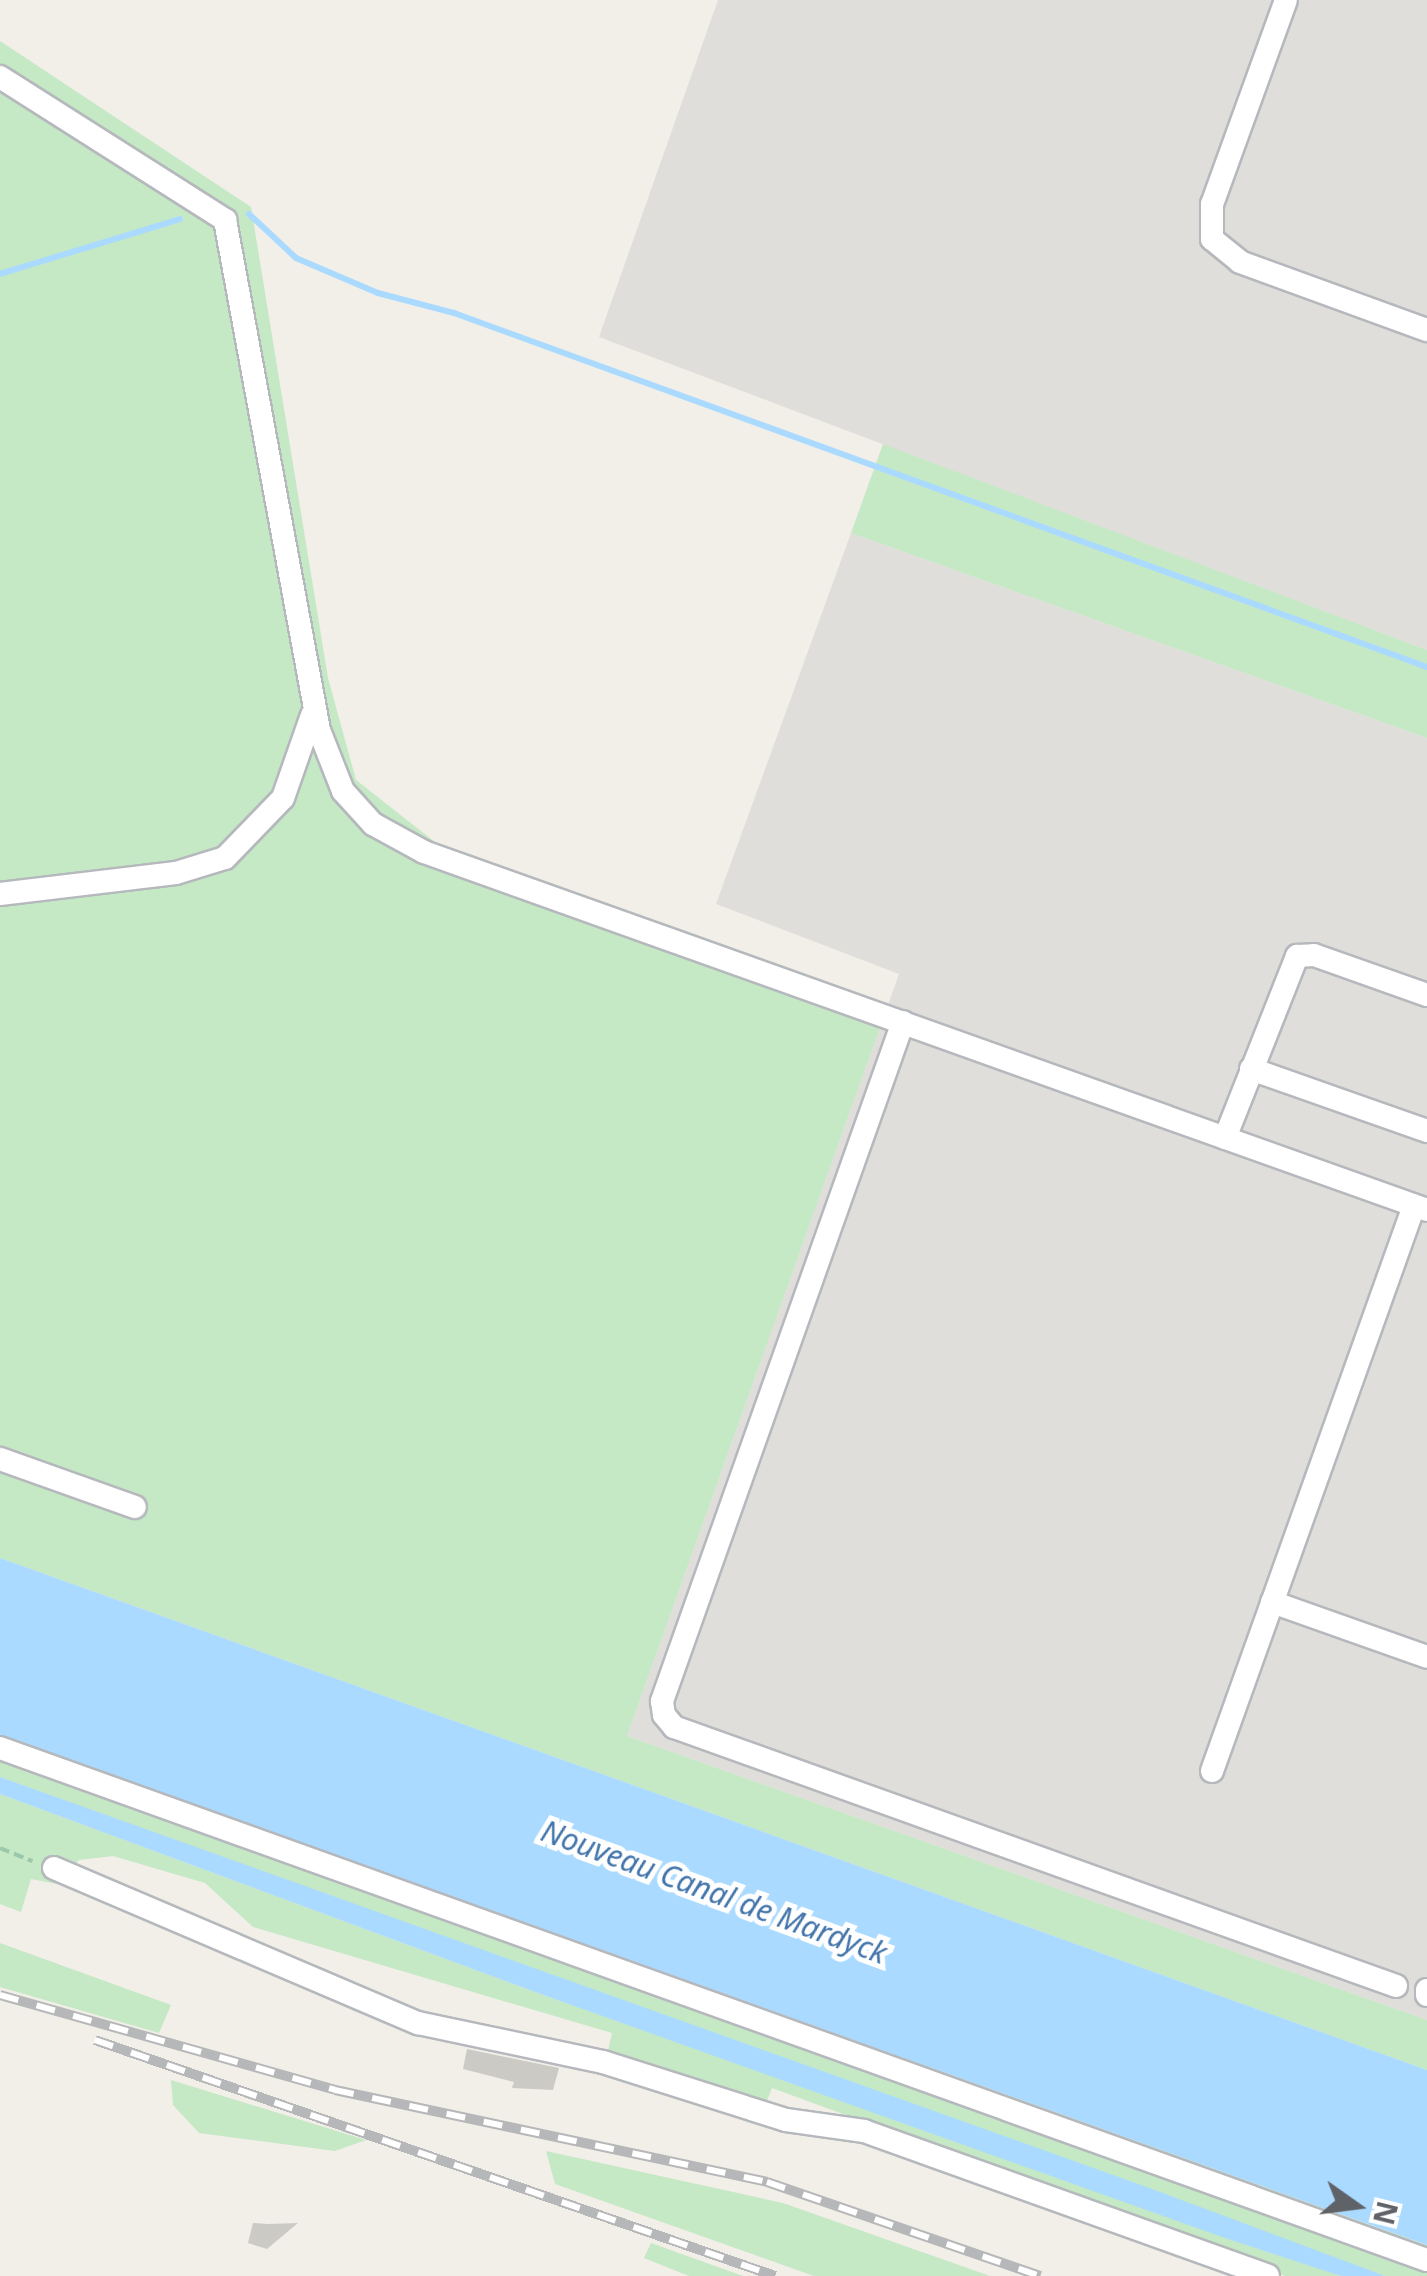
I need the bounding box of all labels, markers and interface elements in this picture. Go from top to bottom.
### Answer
water label: Nouveau Canal de Mardyck [536,1813,892,1971]
north arrow [1307,2156,1407,2256]
text: N [1365,2198,1407,2229]

